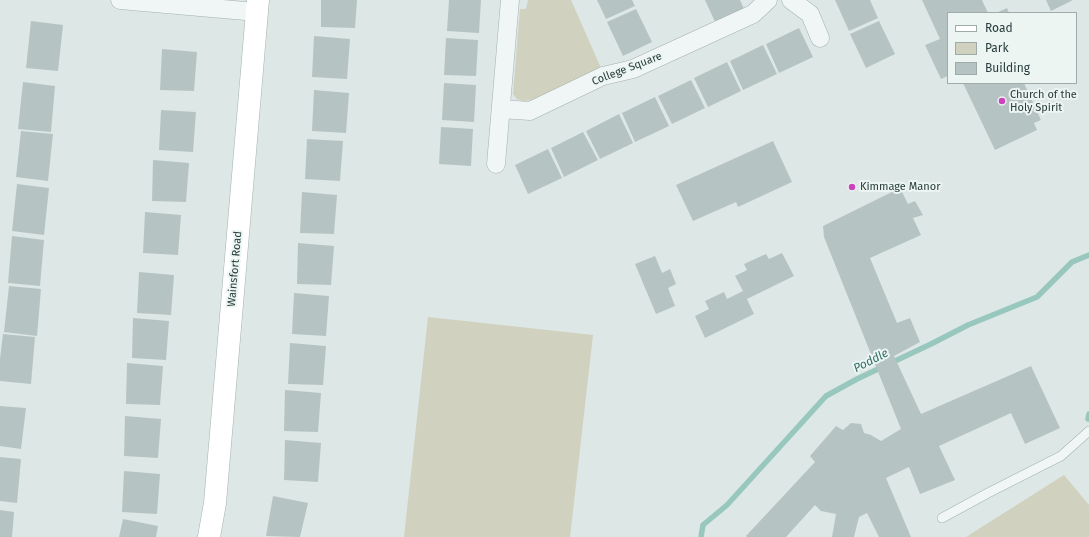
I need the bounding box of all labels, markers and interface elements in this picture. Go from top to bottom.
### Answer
legend [947,12,1077,84]
text: Road [985,21,1013,35]
text: Park [985,41,1009,55]
street label: College Square [590,50,664,88]
text: Building [985,61,1030,75]
place label: Church of the Holy Spirit [1010,88,1077,114]
marker: Church of the Holy Spirit [997,96,1007,106]
place label: Kimmage Manor [860,180,940,194]
marker: Kimmage Manor [847,182,857,192]
street label: Wainsfort Road [225,231,245,307]
water label: Poddle [851,346,891,376]

